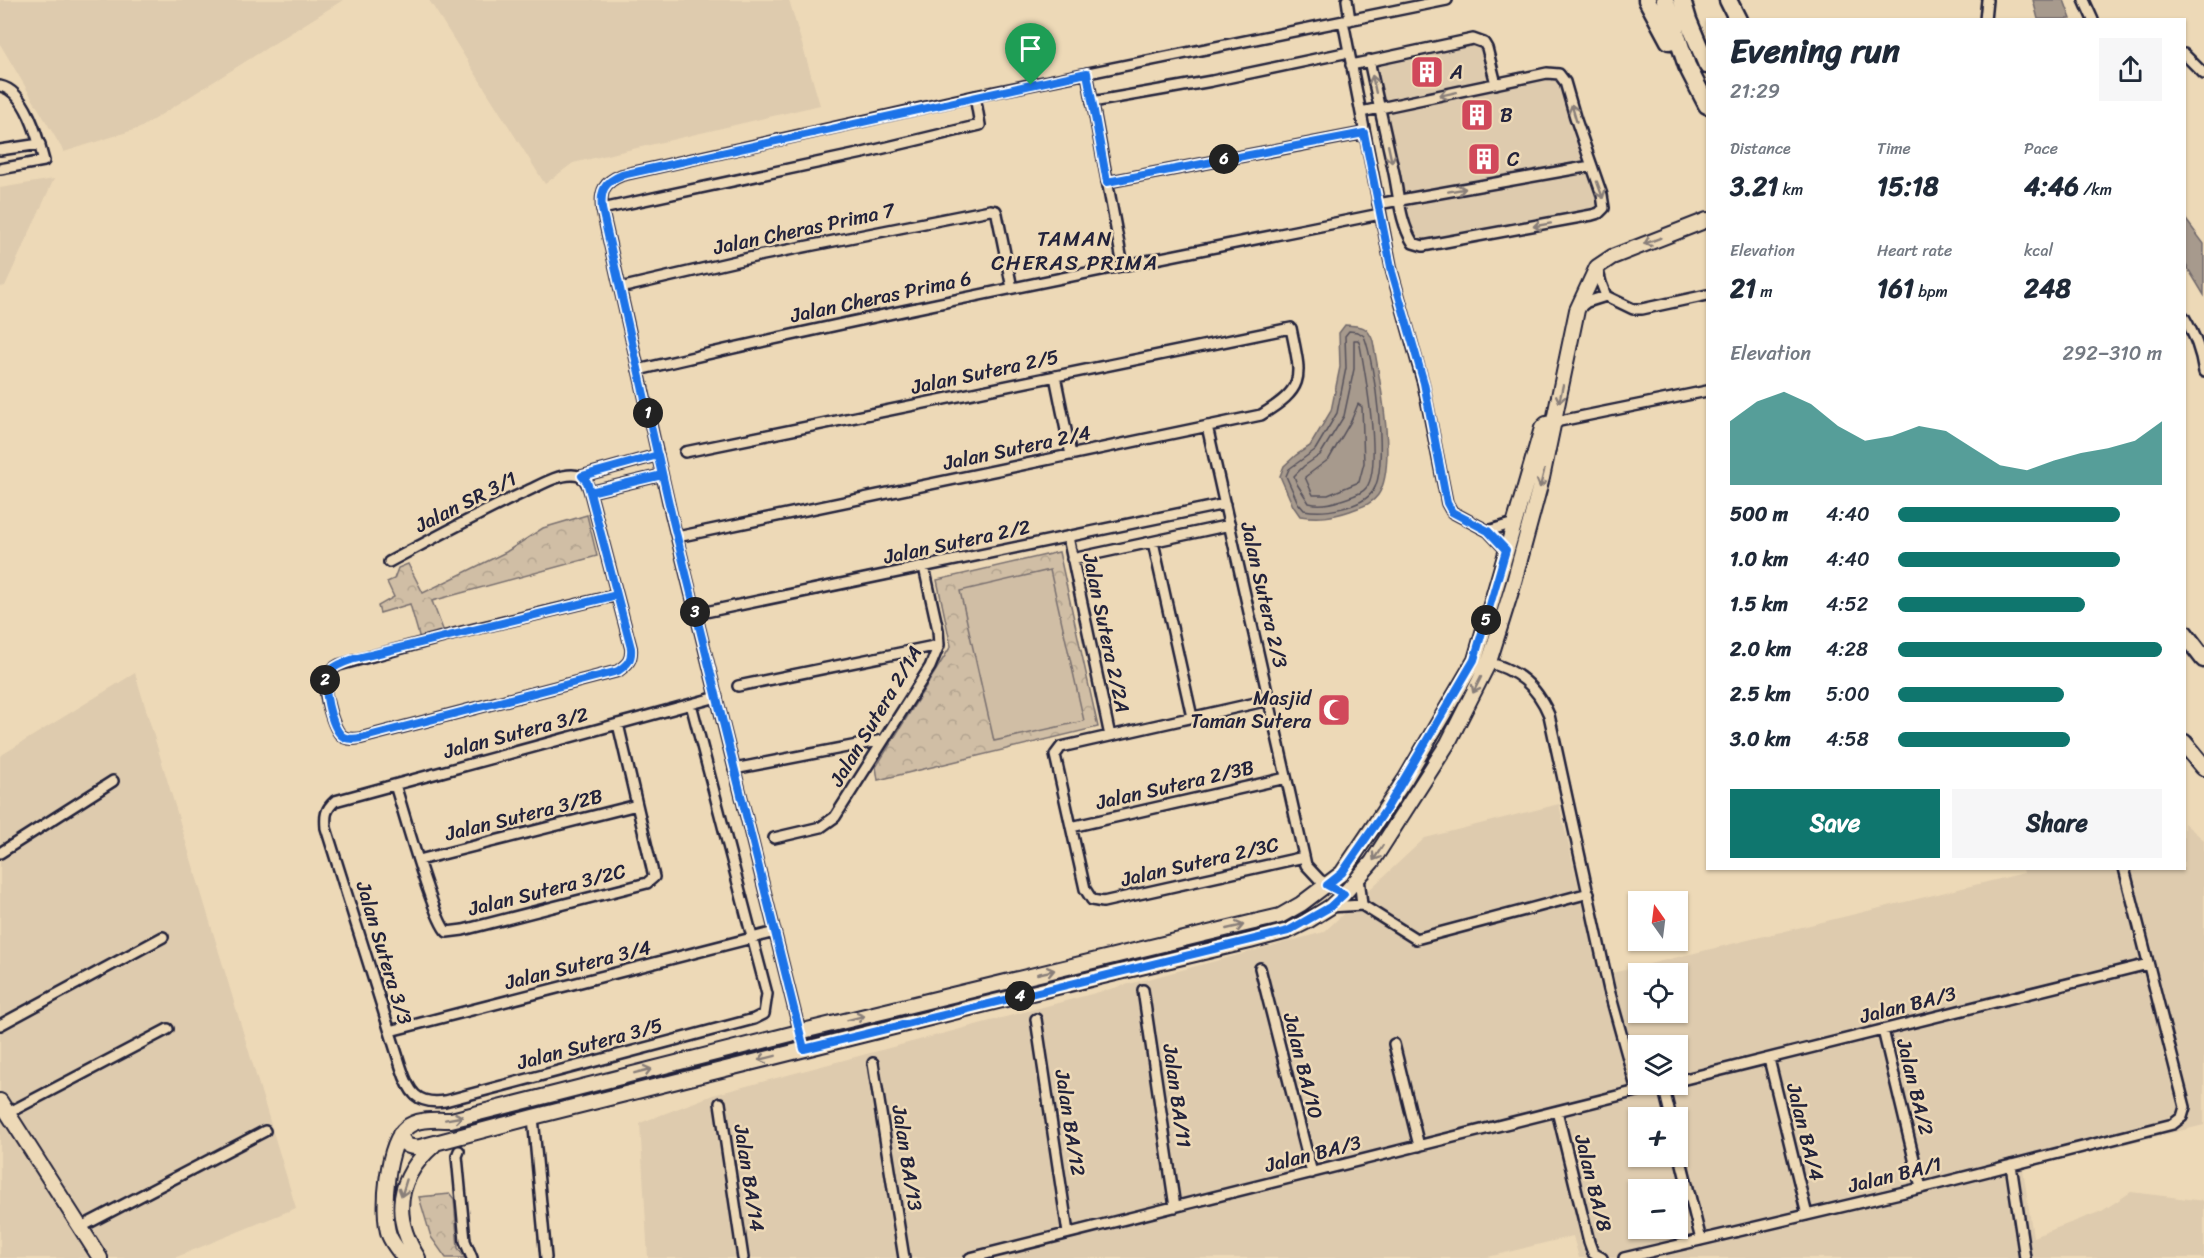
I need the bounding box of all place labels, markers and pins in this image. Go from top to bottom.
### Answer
pin [1005,23,1056,85]
building icon: A [1409,54,1445,90]
place label: A [1449,55,1463,90]
building icon: B [1459,97,1495,133]
place label: B [1500,98,1513,133]
building icon: C [1466,141,1502,177]
place label: C [1507,142,1520,177]
pin: 6 [1209,144,1239,174]
pin: 1 [633,398,663,428]
pin: 3 [680,597,710,627]
pin: 5 [1471,605,1501,635]
pin: 2 [310,665,340,695]
place label: Masjid Taman Sutera [1190,681,1312,739]
mosque icon: Masjid Taman Sutera [1316,692,1352,728]
pin: 4 [1005,981,1035,1011]

